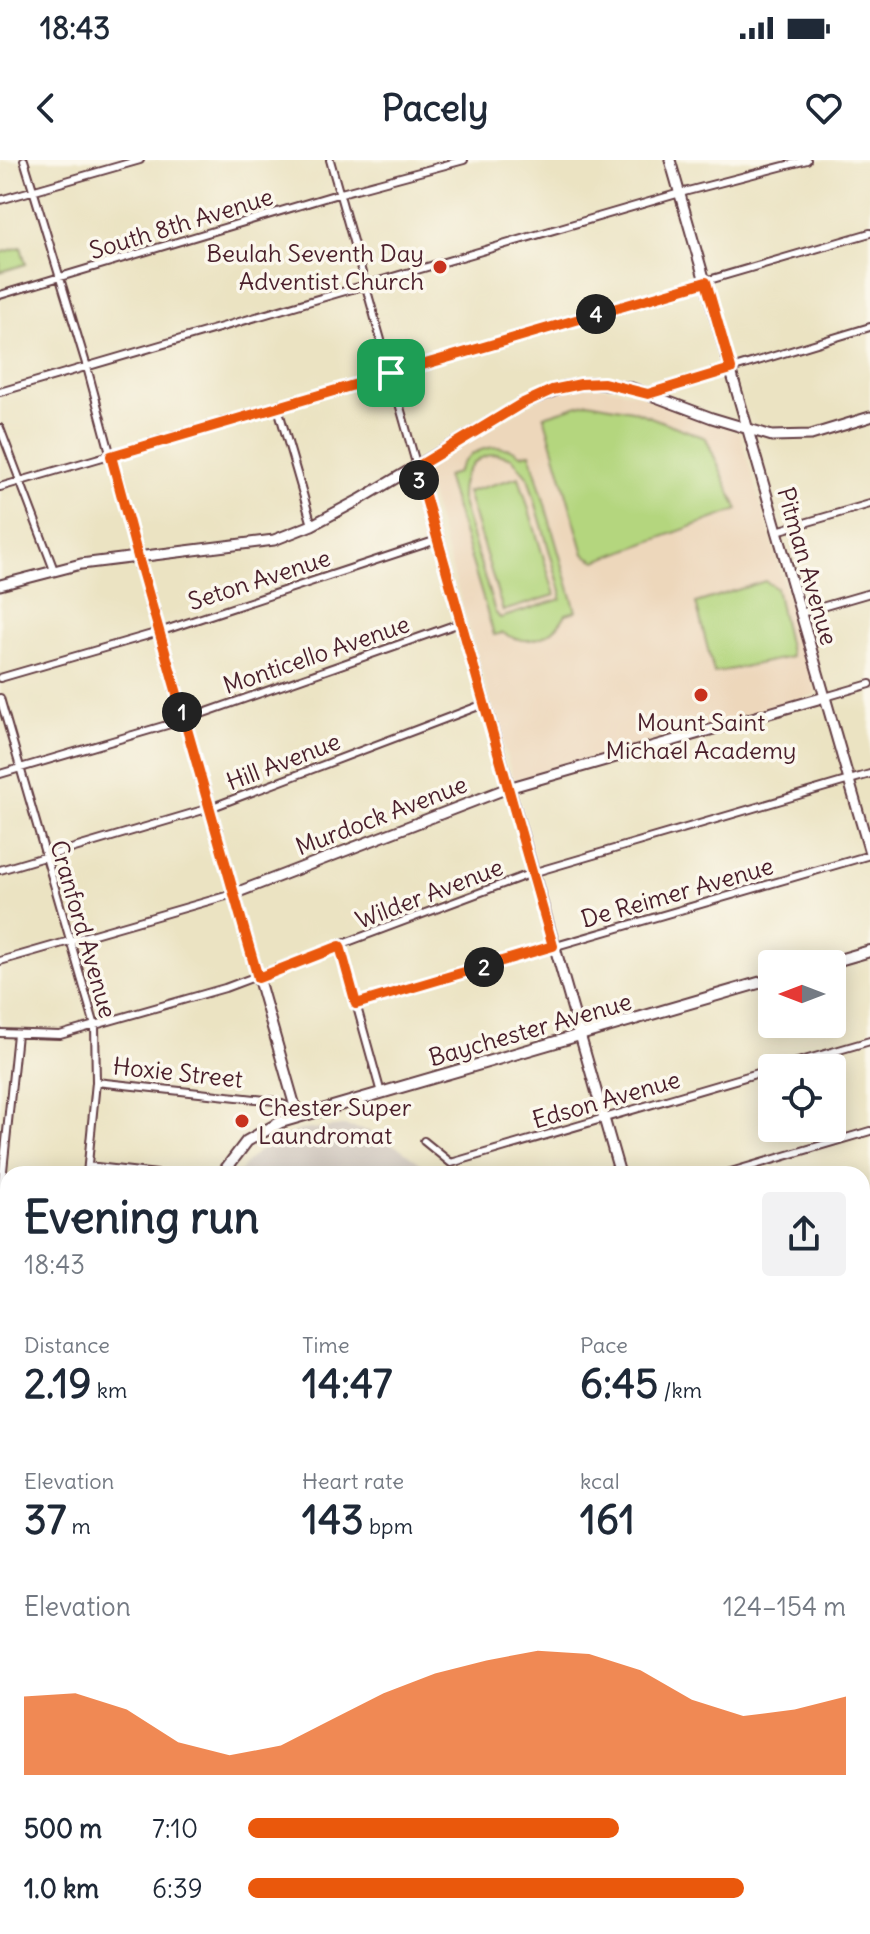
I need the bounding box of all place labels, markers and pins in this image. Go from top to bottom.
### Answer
place label: Beulah Seventh Day Adventist Church [206,238,424,296]
marker: Beulah Seventh Day Adventist Church [431,258,449,276]
pin: 4 [576,294,616,334]
pin [357,339,425,407]
pin: 3 [399,460,439,500]
marker: Mount Saint Michael Academy [692,686,710,704]
pin: 1 [162,692,202,732]
place label: Mount Saint Michael Academy [606,707,796,765]
pin: 2 [464,947,504,987]
place label: Chester Super Laundromat [258,1092,412,1150]
marker: Chester Super Laundromat [233,1112,251,1130]

